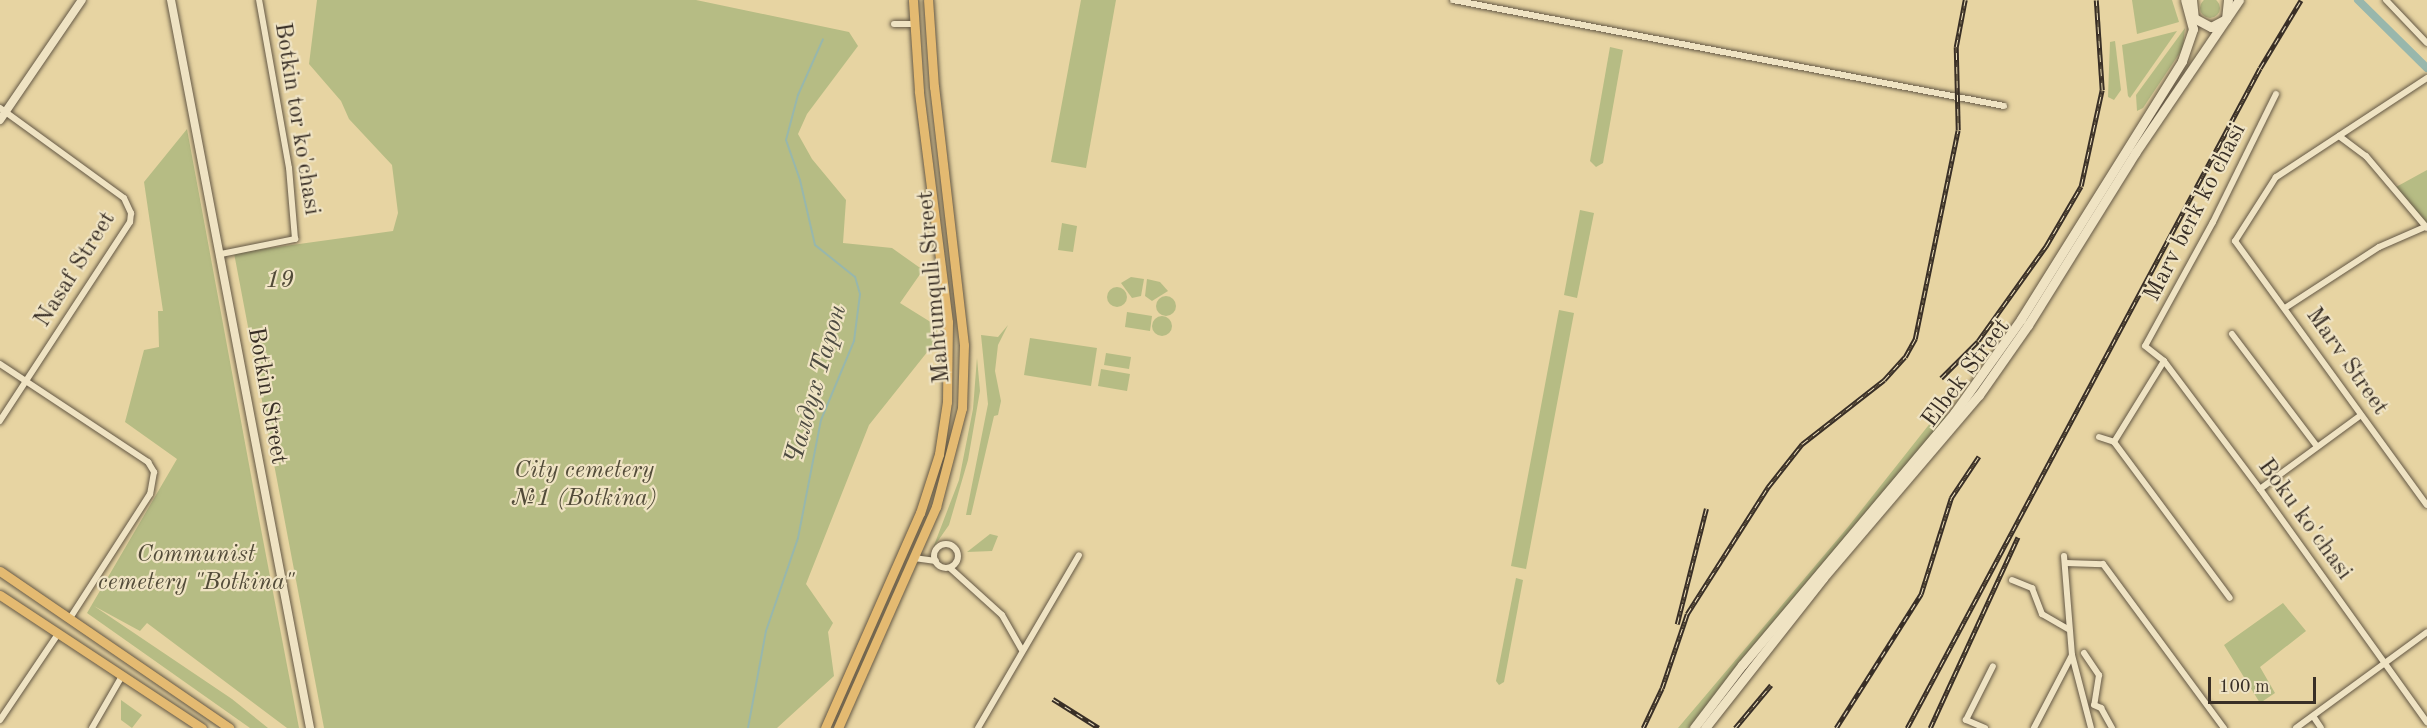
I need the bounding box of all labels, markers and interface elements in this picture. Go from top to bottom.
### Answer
street label: Botkin tor ko'chasi [267,21,325,217]
street label: Marv berk ko'chasi [2139,119,2253,307]
street label: Mahtumquli Street [912,189,958,385]
street label: Nasaf Street [29,207,123,333]
park label: 19 [266,268,294,296]
water label: Чалдух Тарон [779,301,855,469]
street label: Marv Street [2298,303,2394,421]
street label: Elbek Street [1917,314,2017,434]
street label: Botkin Street [240,325,292,467]
street label: Boku ko'chasi [2250,454,2358,586]
park label: City cemetery №1 (Botkina) [511,458,657,514]
park label: Communist cemetery "Botkina" [98,542,294,598]
scale bar [2211,665,2319,703]
text: 100 m [2219,678,2270,696]

